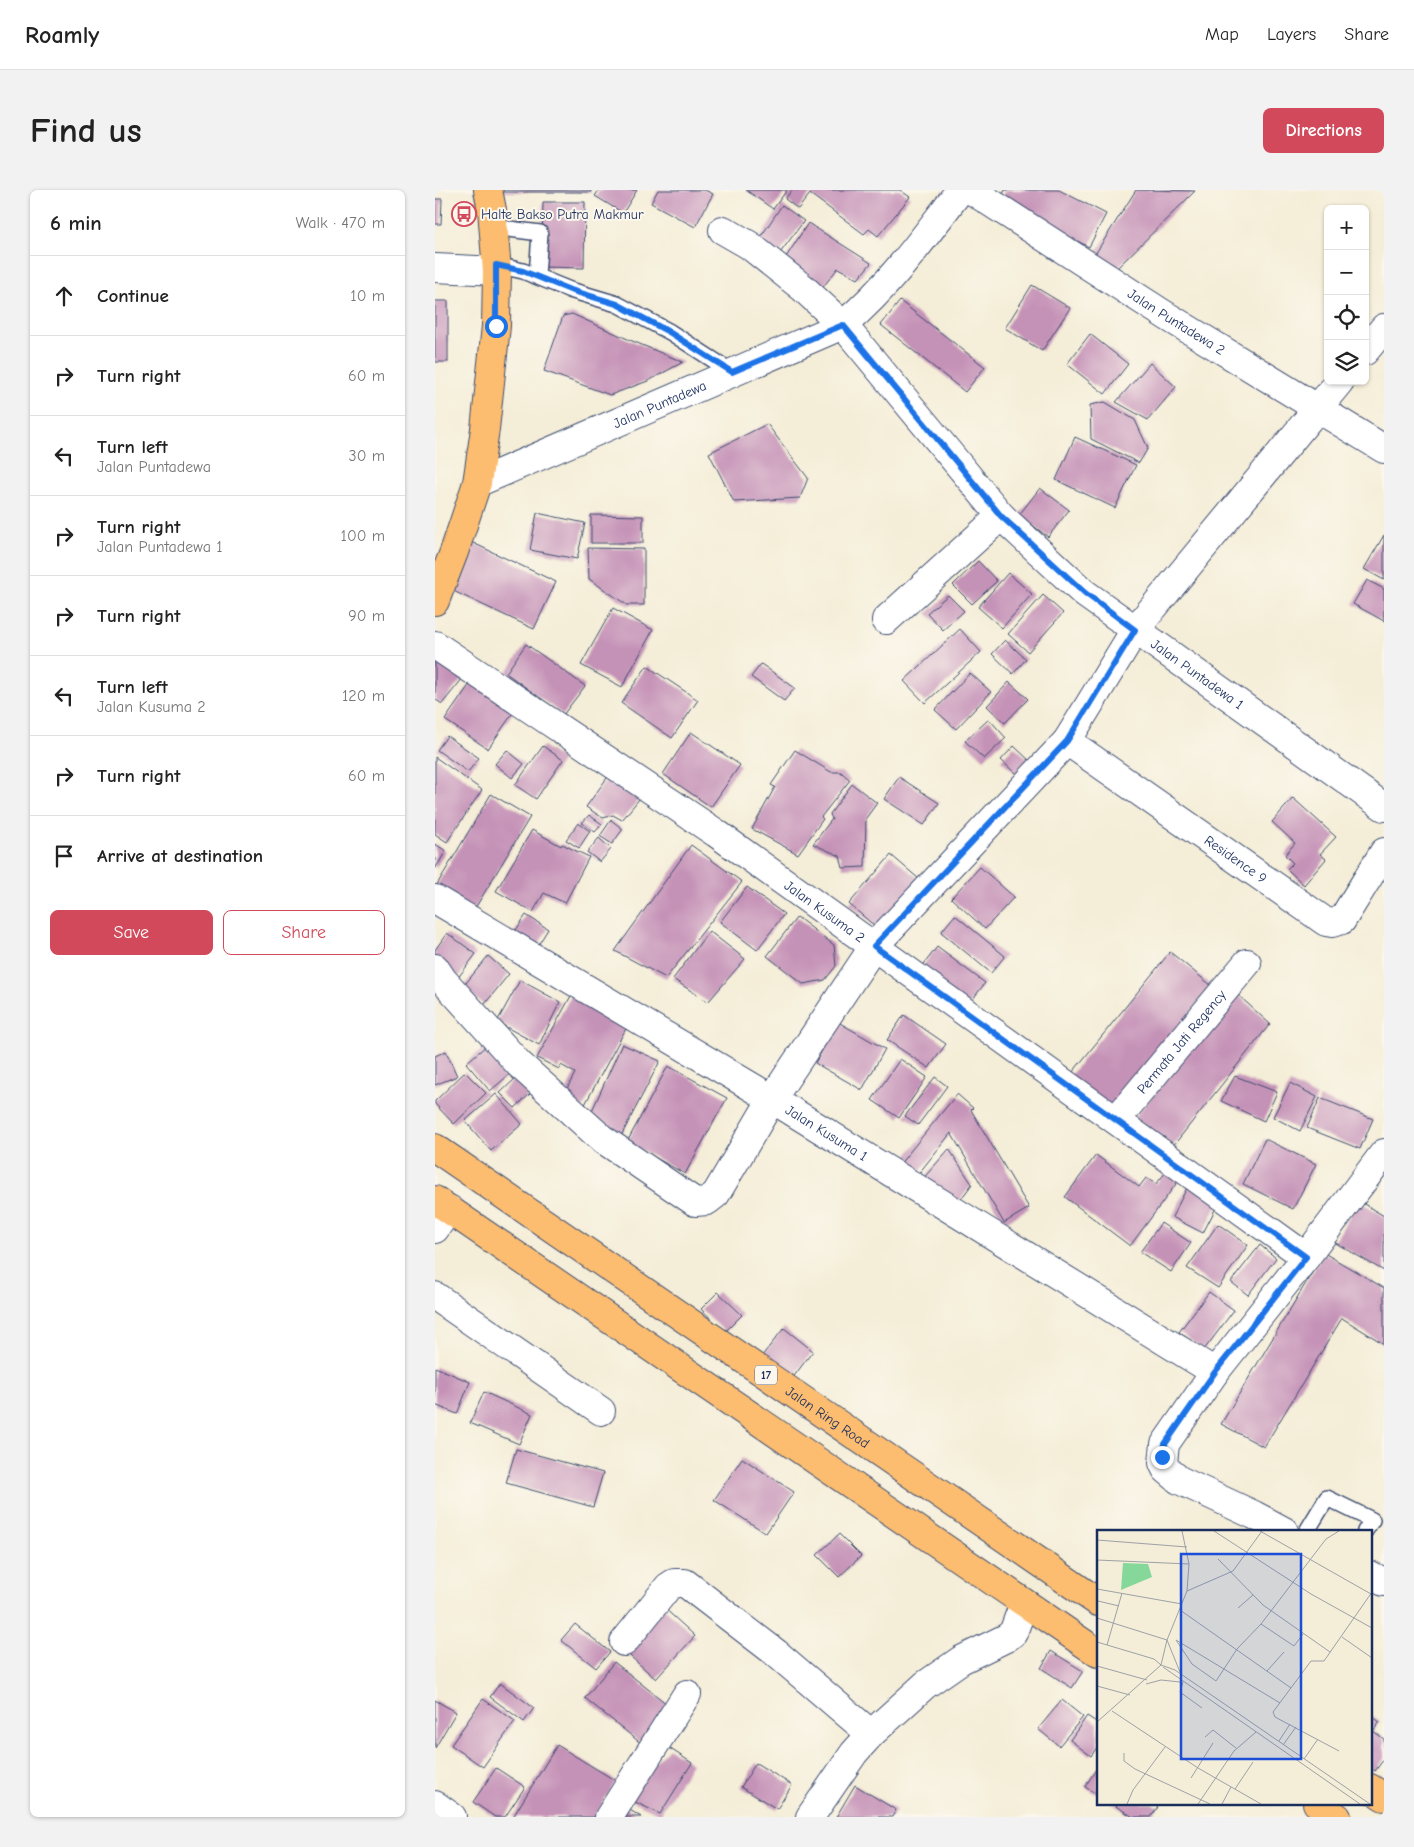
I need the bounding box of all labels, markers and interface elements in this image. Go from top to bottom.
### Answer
text: Roamly [25,21,99,49]
text: Map [1205,24,1239,45]
text: Layers [1267,24,1316,45]
text: Share [1344,24,1389,45]
button: Directions [1263,108,1384,153]
text: Find us [30,110,142,151]
bus stop icon: Halte Bakso Putra Makmur [451,201,477,227]
map controls [1324,205,1369,385]
button: + [1324,205,1369,250]
place label: Halte Bakso Putra Makmur [481,206,644,223]
text: 6 min [50,211,102,235]
text: Walk · 470 m [296,214,385,232]
button: − [1324,250,1369,295]
icon: ahead [50,282,78,310]
text: Continue [97,285,169,307]
street label: Jalan Puntadewa 2 [1125,285,1228,358]
text: 10 m [350,287,385,305]
button: locate [1324,295,1369,340]
route start [485,315,508,338]
button: layers [1324,340,1369,385]
icon: right [50,362,78,390]
text: Turn right [97,365,181,387]
text: 60 m [348,367,385,385]
street label: Jalan Puntadewa [611,377,709,432]
text: Turn left [97,436,168,458]
icon: left [50,442,78,470]
text: 30 m [349,447,385,465]
text: Jalan Puntadewa [97,458,211,476]
text: Turn right [97,516,181,538]
icon: right [50,522,78,550]
text: 100 m [341,527,385,545]
text: Jalan Puntadewa 1 [97,538,223,556]
icon: right [50,602,78,630]
text: Turn right [97,605,181,627]
text: 90 m [348,607,385,625]
street label: Jalan Puntadewa 1 [1148,635,1247,713]
text: Turn left [97,676,168,698]
icon: left [50,682,78,710]
text: 120 m [342,687,385,705]
text: Jalan Kusuma 2 [97,698,206,716]
icon: right [50,762,78,790]
text: Turn right [97,765,181,787]
text: 60 m [348,767,385,785]
street label: Residence 9 [1201,831,1270,887]
icon: arrive [50,842,78,870]
text: Arrive at destination [97,845,263,867]
street label: Jalan Kusuma 2 [781,876,868,946]
button: Save [50,910,213,955]
button: Share [223,910,385,955]
street label: Permata Jati Regency [1133,986,1230,1097]
street label: Jalan Kusuma 1 [782,1101,871,1164]
road number: 17 [755,1366,777,1384]
street label: Jalan Ring Road [782,1382,873,1452]
route end [1151,1446,1174,1469]
inset map [1097,1530,1371,1804]

